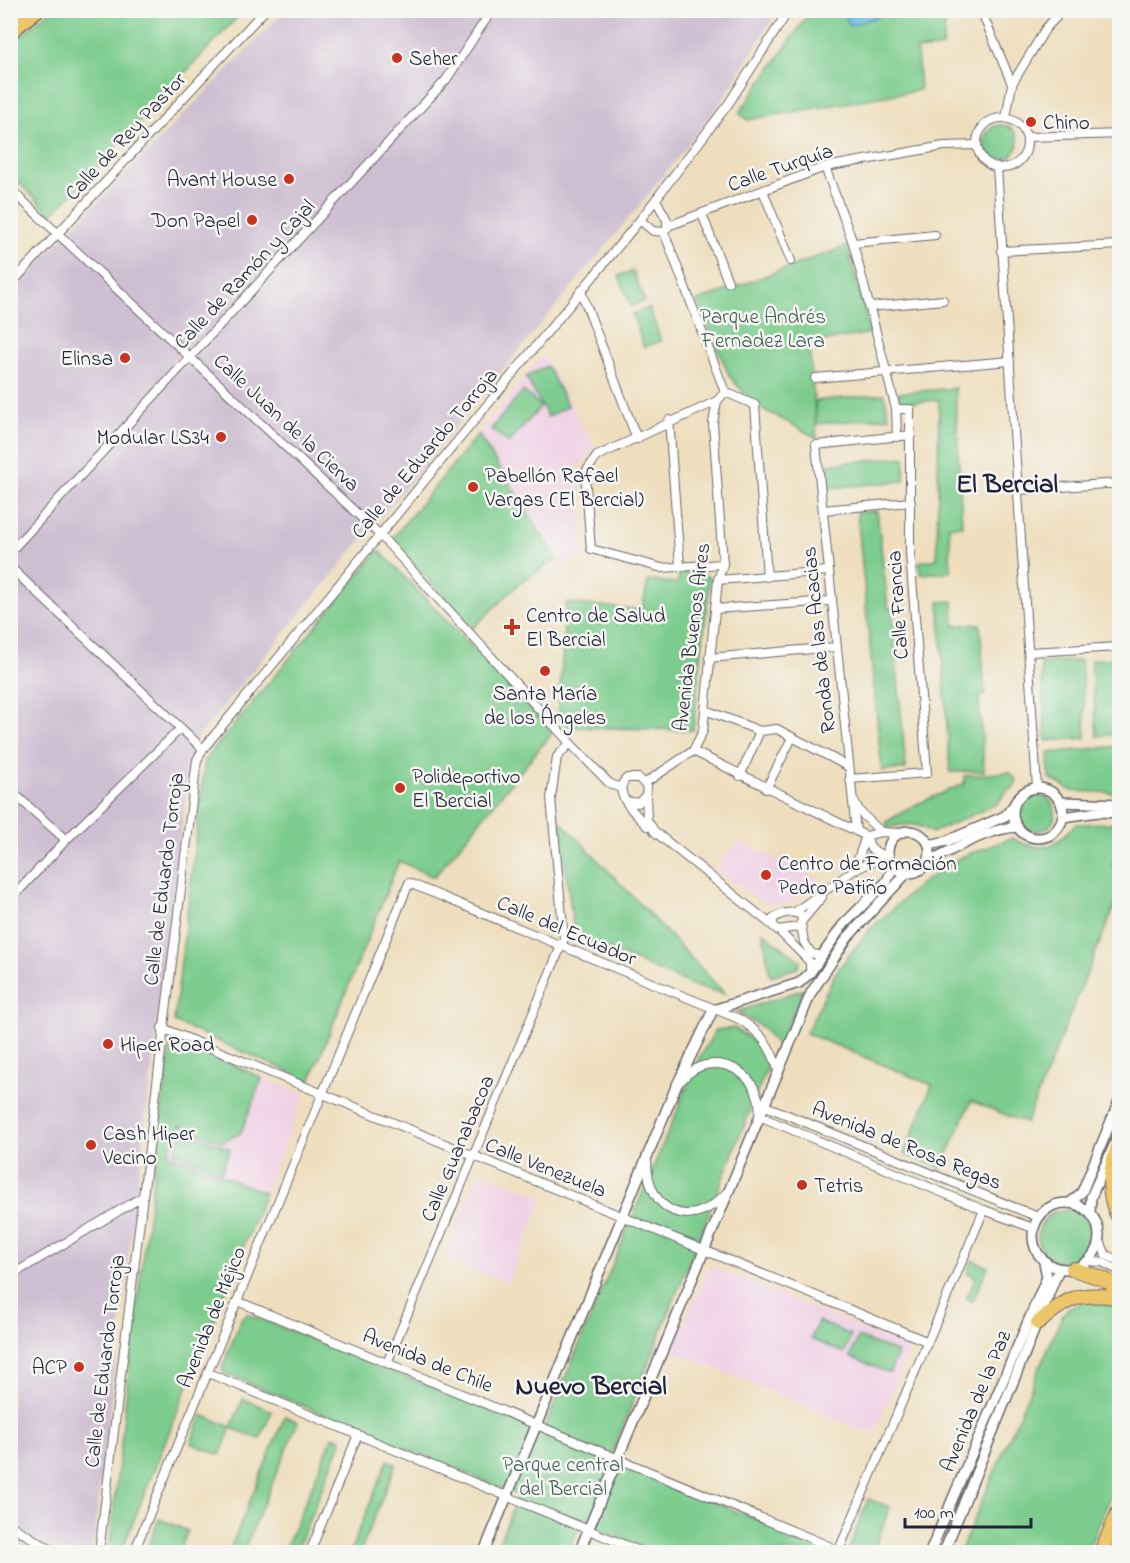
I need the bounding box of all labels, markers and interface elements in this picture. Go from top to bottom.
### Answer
place label: Seher [409,45,458,75]
marker: Seher [390,51,404,65]
street label: Calle de Rey Pastor [59,66,196,210]
place label: Chino [1043,109,1090,139]
marker: Chino [1024,115,1038,129]
street label: Calle Turquía [724,137,837,201]
place label: Avant House [167,166,278,196]
marker: Avant House [282,172,296,186]
street label: Calle de Ramón y Cajal [168,194,325,359]
place label: Don Papel [150,207,240,237]
marker: Don Papel [245,213,259,227]
park label: Parque Andrés Fernadez Lara [700,303,826,357]
place label: Elinsa [61,345,113,375]
street label: Calle Juan de la Cierva [206,347,366,500]
marker: Elinsa [118,351,132,365]
street label: Calle de Eduardo Torroja [345,362,506,546]
place label: Modular LS34 [96,424,209,454]
marker: Modular LS34 [214,430,228,444]
place label: Pabellón Rafael Vargas (El Bercial) [484,462,644,518]
district label: El Bercial [956,466,1058,505]
marker: Pabellón Rafael Vargas (El Bercial) [466,480,480,494]
street label: Avenida Buenos Aires [667,541,719,733]
street label: Ronda de las Acacias [795,545,845,734]
street label: Calle Francia [880,549,918,660]
place label: Centro de Salud El Bercial [526,602,666,656]
marker: Centro de Salud El Bercial [503,618,521,636]
marker: Santa María de los Ángeles [538,664,552,678]
place label: Santa María de los Ángeles [484,680,606,736]
place label: Polideportivo El Bercial [412,763,521,817]
street label: Calle de Eduardo Torroja [137,771,193,988]
marker: Polideportivo El Bercial [393,781,407,795]
place label: Centro de Formación Pedro Patiño [778,850,957,904]
marker: Centro de Formación Pedro Patiño [759,868,773,882]
street label: Calle del Ecuador [492,889,641,975]
place label: Hiper Road [120,1031,214,1061]
marker: Hiper Road [101,1037,115,1051]
street label: Calle Guanabacoa [414,1071,503,1227]
street label: Avenida de Rosa Regas [806,1095,1006,1201]
place label: Cash Hiper Vecino [102,1120,196,1174]
street label: Calle Venezuela [480,1131,611,1207]
marker: Cash Hiper Vecino [84,1138,98,1152]
place label: Tetris [814,1172,863,1202]
marker: Tetris [795,1178,809,1192]
street label: Avenida de Méjico [171,1242,255,1393]
street label: Calle de Eduardo Torroja [78,1253,134,1470]
street label: Avenida de Chile [358,1322,498,1402]
street label: Avenida de la Paz [933,1326,1020,1477]
place label: ACP [32,1354,67,1384]
marker: ACP [72,1360,86,1374]
district label: Nuevo Bercial [515,1368,667,1407]
park label: Parque central del Bercial [502,1451,624,1505]
scale bar [905,1491,1031,1529]
text: 100 m [914,1501,954,1527]

